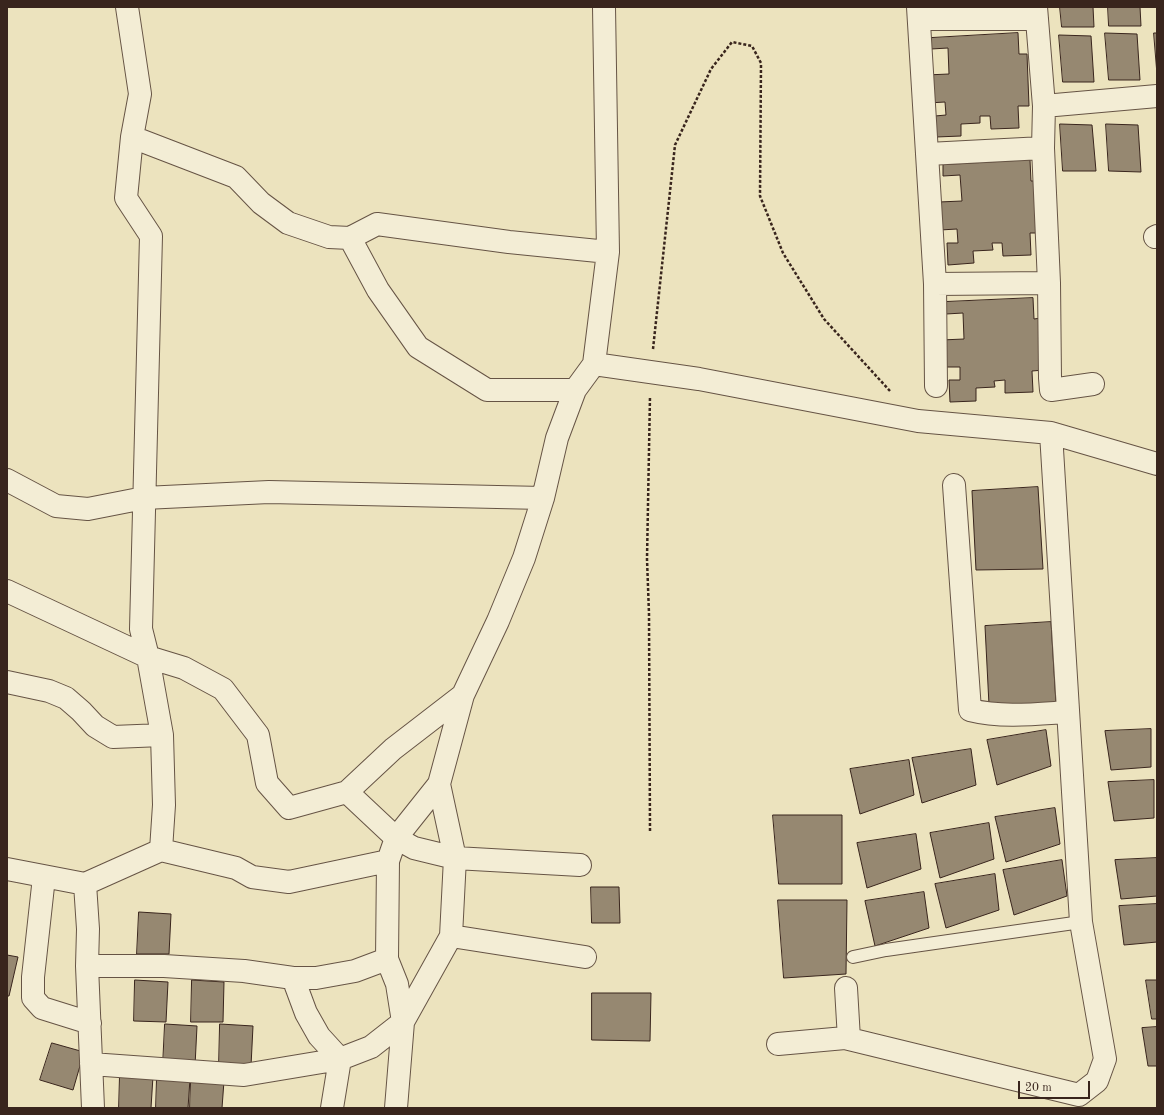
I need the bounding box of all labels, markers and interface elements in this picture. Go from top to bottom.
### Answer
scale bar [1020,1073,1092,1099]
text: 20 m [1025,1082,1052,1094]

